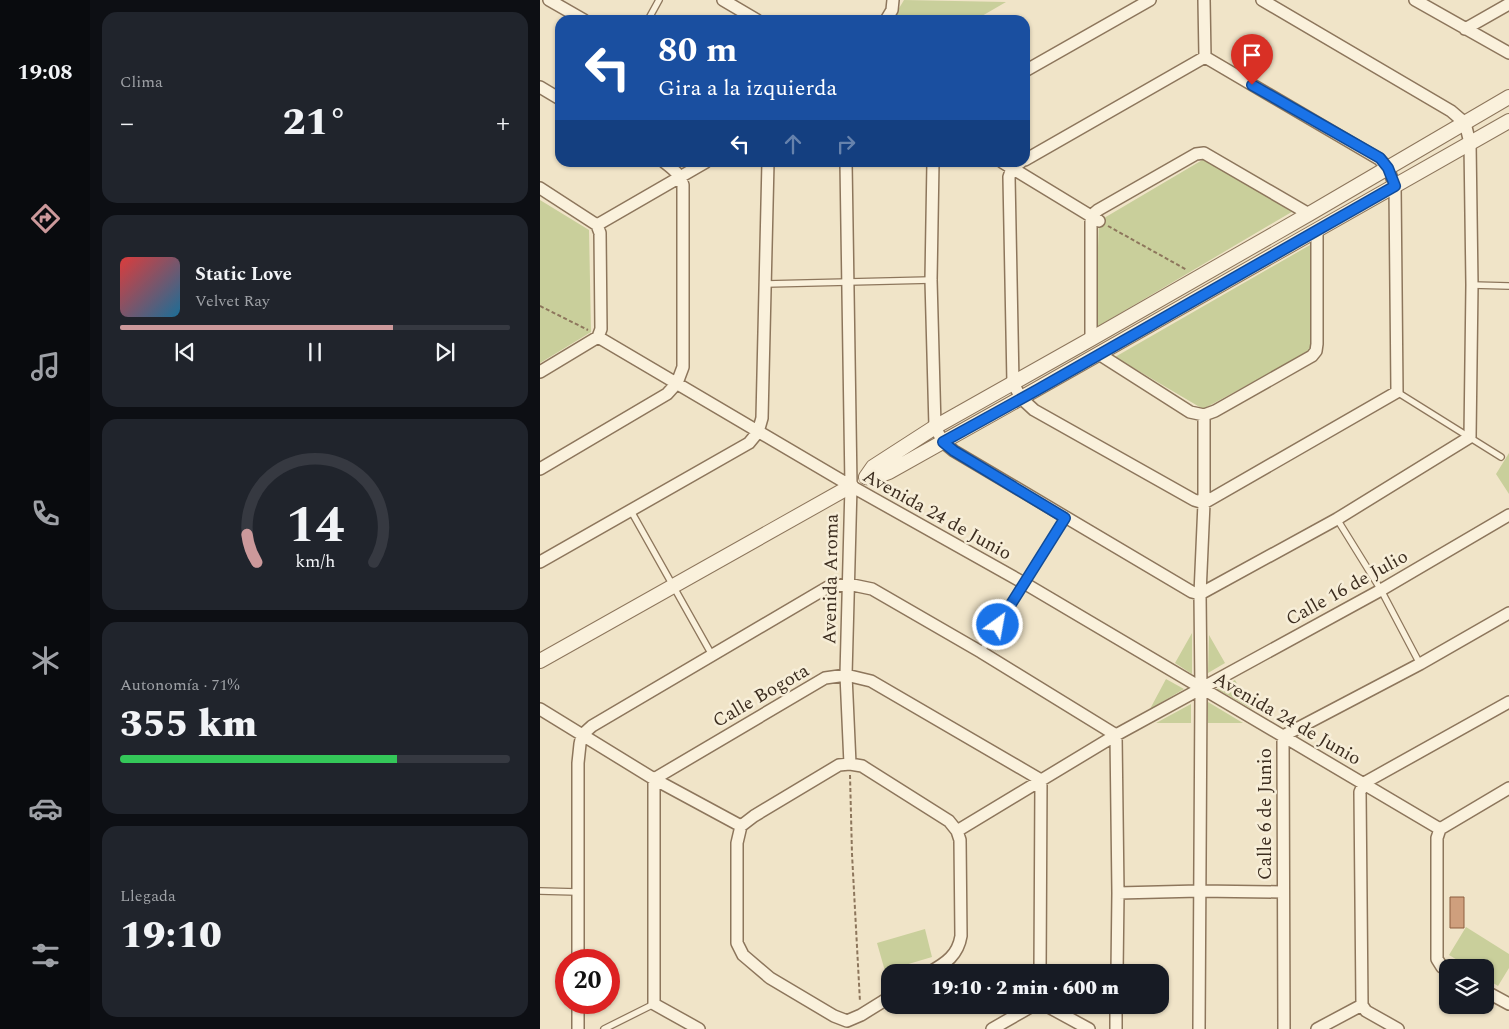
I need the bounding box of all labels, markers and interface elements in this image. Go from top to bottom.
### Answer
text: 80 m [658,24,738,77]
pin [1231,34,1273,85]
icon: left [575,35,640,100]
icon: arrive [1238,41,1266,69]
text: 19:08 [17,56,73,89]
text: Clima [120,70,163,94]
text: Gira a la izquierda [658,72,837,105]
text: 21° [283,94,347,152]
text: − [120,102,134,145]
text: + [496,102,510,145]
icon: left [726,130,754,158]
icon: ahead [779,130,807,158]
icon: right [832,130,860,158]
icon: directions [28,201,63,236]
text: Static Love [195,260,292,289]
text: Velvet Ray [195,289,270,313]
icon: previous [171,338,199,366]
icon: pause [301,338,329,366]
icon: next [431,338,459,366]
icon: music [28,349,63,384]
street label: Avenida 24 de Junio [857,462,1017,568]
text: 14 [286,486,344,565]
icon: phone [28,496,63,531]
street label: Avenida Aroma [815,513,847,645]
street label: Calle 16 de Julio [1280,542,1414,634]
text: km/h [295,548,335,575]
position arrow [971,598,1023,650]
icon: climate [28,643,63,678]
street label: Calle Bogota [707,656,815,735]
street label: Avenida 24 de Junio [1208,665,1366,773]
text: Autonomía · 71% [120,673,239,697]
text: 355 km [120,696,257,754]
street label: Calle 6 de Junio [1251,748,1280,880]
icon: car [28,791,63,826]
text: Llegada [120,884,176,908]
text: 19:10 [120,907,222,965]
icon: filters [28,938,63,973]
speed limit sign: 20 [555,949,620,1014]
map controls [1439,959,1494,1014]
button: layers [1439,959,1494,1014]
text: 19:10 · 2 min · 600 m [931,974,1119,1003]

